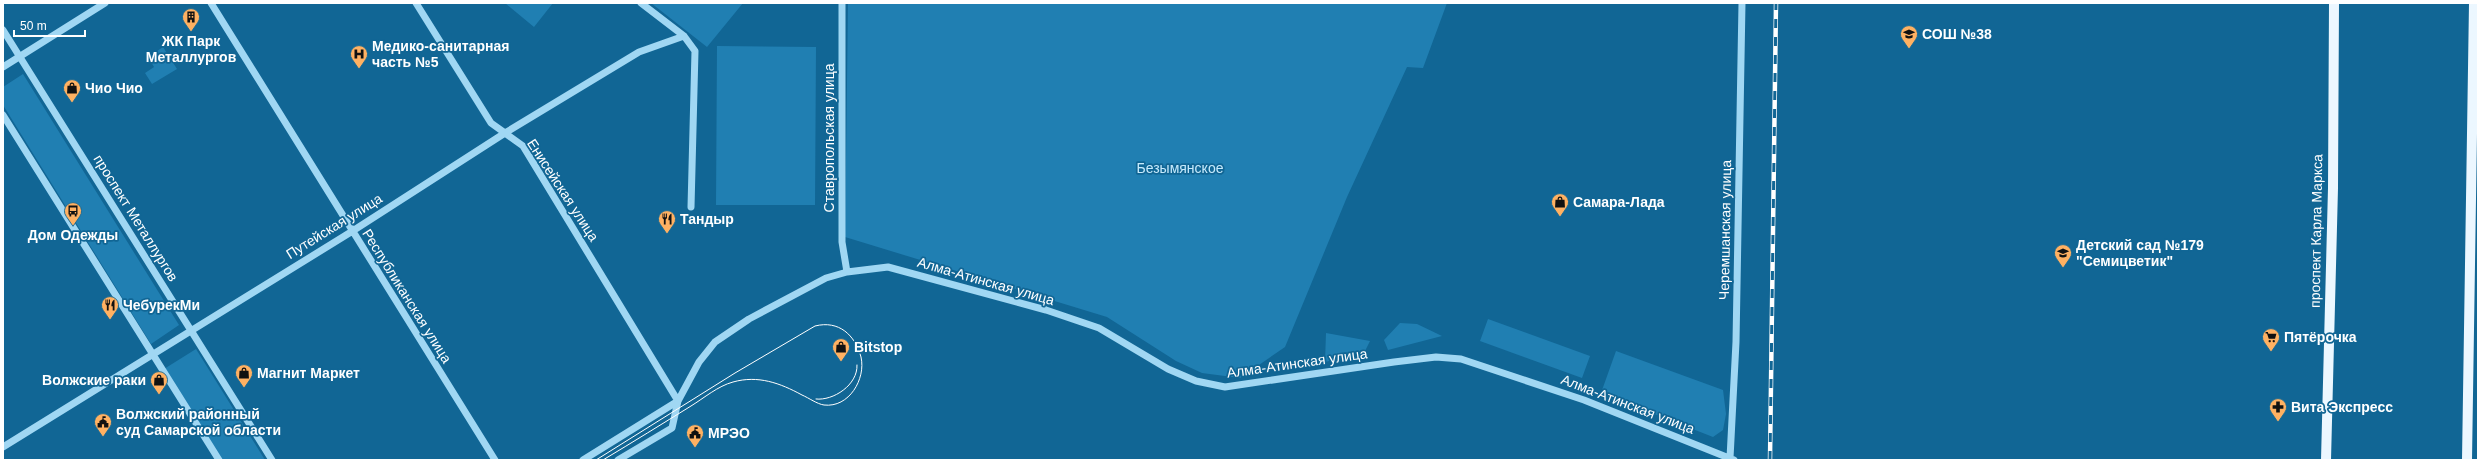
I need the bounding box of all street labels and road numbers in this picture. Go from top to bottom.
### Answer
street label: Ставропольская улица [821,63,837,212]
street label: Енисейская улица [524,136,602,244]
street label: проспект Металлургов [90,152,182,284]
street label: проспект Карла Маркса [2307,154,2325,308]
street label: Черемшанская улица [1716,160,1734,300]
street label: Путейская улица [283,190,385,262]
street label: Республиканская улица [359,226,455,366]
street label: Алма-Атинская улица [916,254,1057,308]
street label: Алма-Атинская улица [1226,345,1369,381]
street label: Алма-Атинская улица [1559,371,1697,437]

